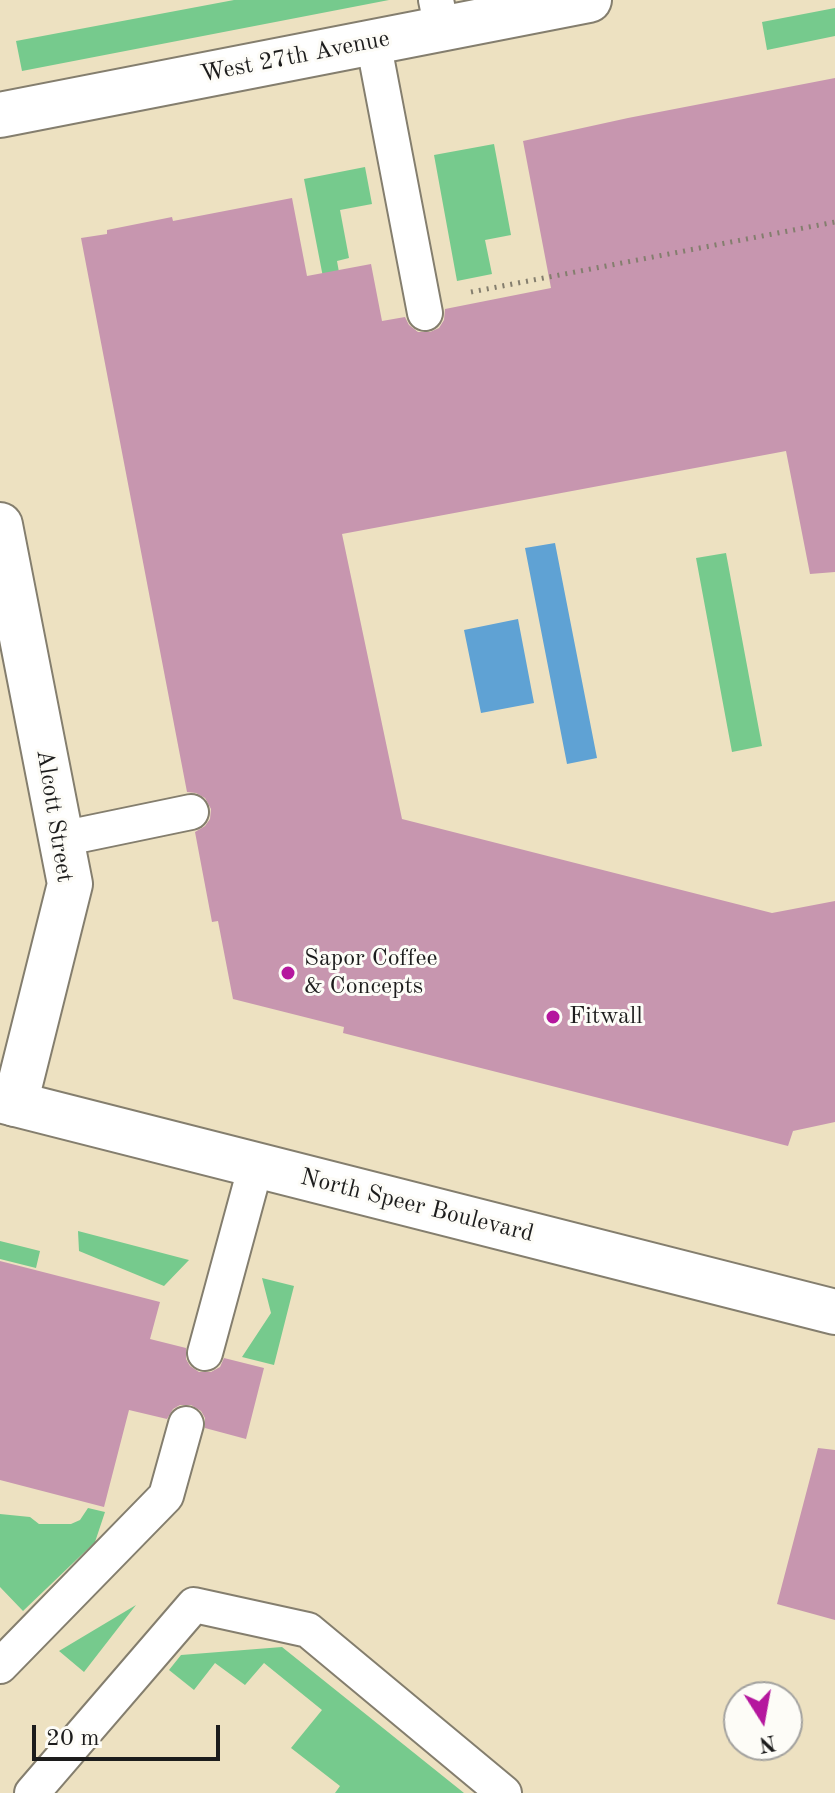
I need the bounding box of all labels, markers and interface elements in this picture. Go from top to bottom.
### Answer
street label: West 27th Avenue [198,25,392,89]
street label: Alcott Street [29,747,79,885]
place label: Sapor Coffee & Concepts [304,945,438,1001]
marker: Sapor Coffee & Concepts [279,964,297,982]
place label: Fitwall [569,1003,643,1031]
marker: Fitwall [544,1008,562,1026]
street label: North Speer Boulevard [297,1163,537,1249]
north arrow [723,1681,803,1761]
scale bar [36,1709,224,1759]
text: 20 m [46,1727,100,1751]
text: N [757,1730,778,1755]

